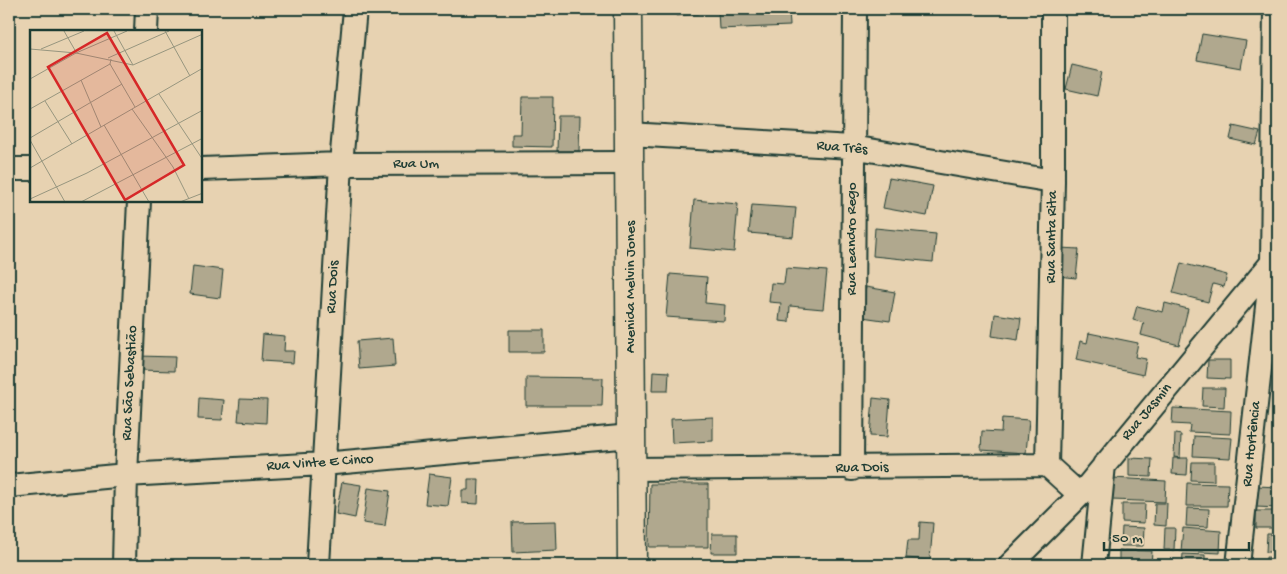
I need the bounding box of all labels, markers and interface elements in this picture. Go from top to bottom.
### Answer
inset map [30,30,202,202]
street label: Rua Três [816,137,869,159]
street label: Rua Um [393,155,439,173]
street label: Rua Leandro Rego [843,182,861,295]
street label: Rua Santa Rita [1042,190,1062,284]
street label: Avenida Melvin Jones [622,220,640,353]
street label: Rua Dois [323,260,343,314]
street label: Rua São Sebastião [118,325,142,441]
street label: Rua Jasmin [1118,380,1176,444]
street label: Rua Hortência [1239,400,1266,488]
street label: Rua Vinte E Cinco [266,450,374,476]
street label: Rua Dois [835,459,889,477]
scale bar [1104,519,1250,551]
text: 50 m [1112,530,1143,548]

